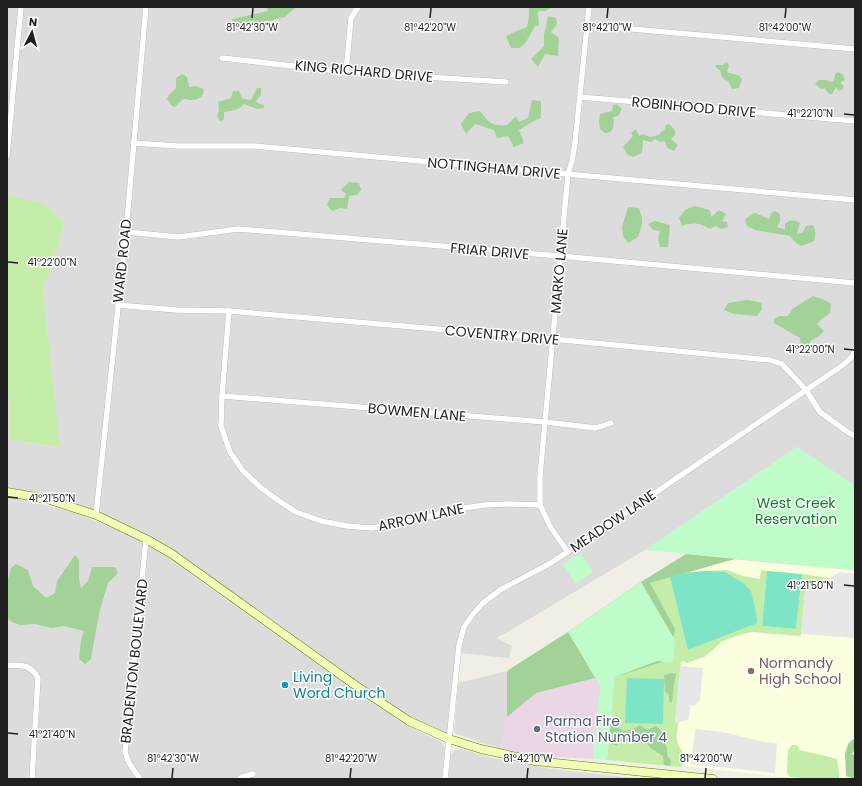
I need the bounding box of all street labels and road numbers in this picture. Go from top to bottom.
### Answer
street label: KING RICHARD DRIVE [294,55,434,87]
street label: ROBINHOOD DRIVE [631,92,757,122]
street label: NOTTINGHAM DRIVE [427,152,561,184]
street label: WARD ROAD [108,218,136,304]
street label: MARKO LANE [545,227,573,315]
street label: FRIAR DRIVE [450,238,530,264]
street label: COVENTRY DRIVE [444,320,560,350]
street label: BOWMEN LANE [367,398,467,426]
street label: MEADOW LANE [566,485,660,557]
street label: ARROW LANE [376,498,466,536]
street label: BRADENTON BOULEVARD [115,578,153,744]

